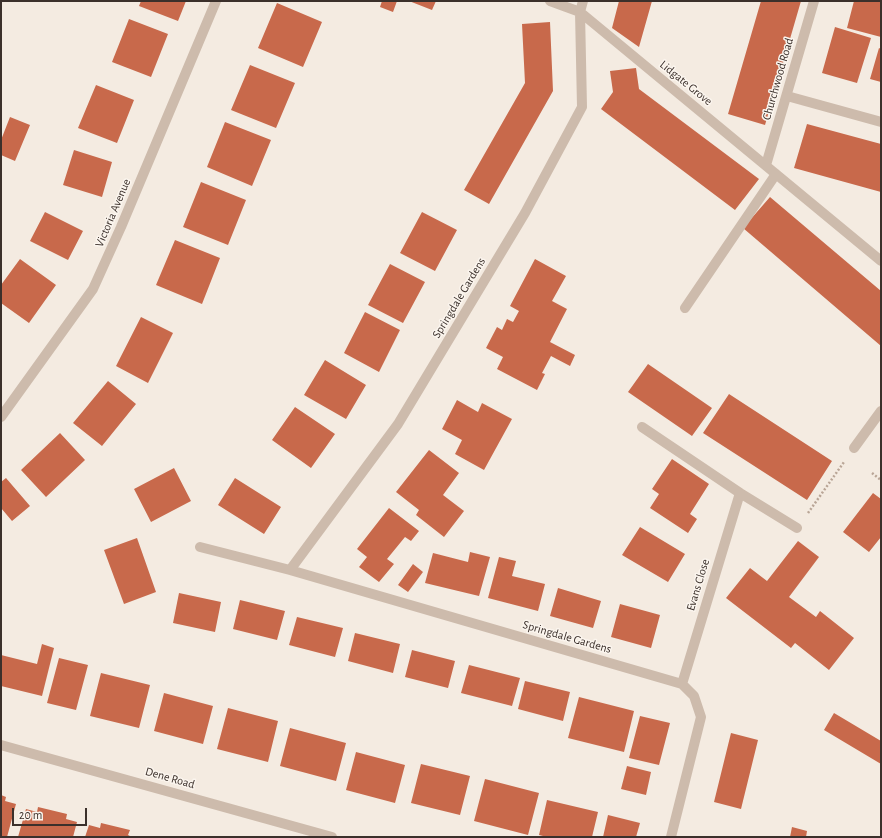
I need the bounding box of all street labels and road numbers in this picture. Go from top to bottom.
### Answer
street label: Churchwood Road [759,36,797,122]
street label: Lidgate Grove [657,57,715,109]
street label: Victoria Avenue [92,177,134,249]
street label: Springdale Gardens [429,255,489,341]
street label: Evans Close [683,557,713,613]
street label: Springdale Gardens [521,617,613,657]
street label: Dene Road [144,764,196,792]

